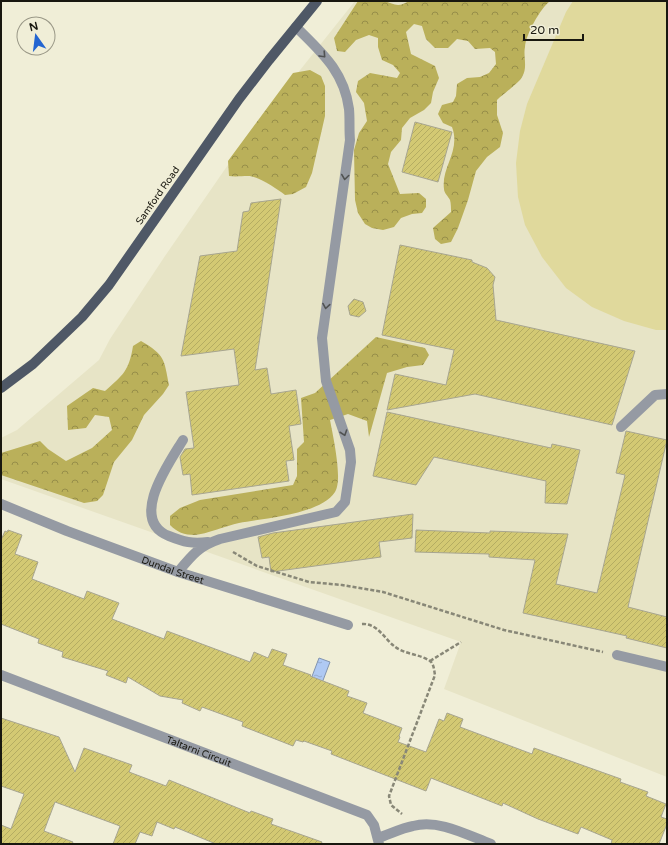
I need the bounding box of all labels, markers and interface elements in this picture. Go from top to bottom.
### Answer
north arrow [16,16,56,56]
scale bar [524,16,583,42]
text: N [28,19,40,34]
text: 20 m [530,23,559,37]
one-way arrow [318,50,325,57]
street label: Samford Road [133,164,182,227]
one-way arrow [341,174,350,180]
one-way arrow [323,303,331,309]
one-way arrow [339,429,348,436]
street label: Dundal Street [140,554,205,587]
street label: Taltarni Circuit [164,734,233,770]

